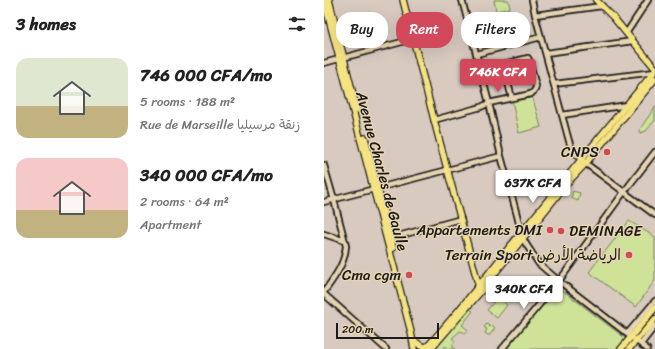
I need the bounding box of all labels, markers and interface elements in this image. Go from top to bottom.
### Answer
text: 3 homes [16,9,76,39]
chip: Buy [336,12,388,48]
chip: Rent [396,12,453,48]
chip: Filters [461,12,530,48]
icon: filters [286,13,308,35]
pin: 746K CFA [457,59,539,93]
text: 746 000 CFA/mo [140,60,272,90]
text: 746K CFA [469,60,527,83]
icon: home [48,74,96,122]
street label: Avenue Charles de Gaulle [348,87,416,254]
text: 5 rooms · 188 m² [140,90,235,113]
text: Rue de Marseille زنقة مرسيليا [140,113,300,136]
place label: CNPS [561,139,600,165]
marker: CNPS [602,147,612,157]
text: 340 000 CFA/mo [140,160,273,190]
pin: 637K CFA [492,170,574,204]
text: 637K CFA [505,171,561,194]
icon: home [48,174,96,222]
text: 2 rooms · 64 m² [140,190,229,213]
text: Apartment [140,213,201,236]
place label: Appartements DMI [415,217,543,243]
place label: DEMINAGE [569,218,643,244]
marker: Appartements DMI [545,225,555,235]
marker: DEMINAGE [556,226,566,236]
place label: Terrain Sport الرياضة الأرض [445,242,621,268]
marker: Terrain Sport الرياضة الأرض [624,250,634,260]
place label: Cma cgm [342,262,401,288]
marker: Cma cgm [404,270,414,280]
pin: 340K CFA [483,276,565,310]
text: 340K CFA [495,277,553,300]
text: 200 m [342,320,374,339]
scale bar [336,321,439,340]

